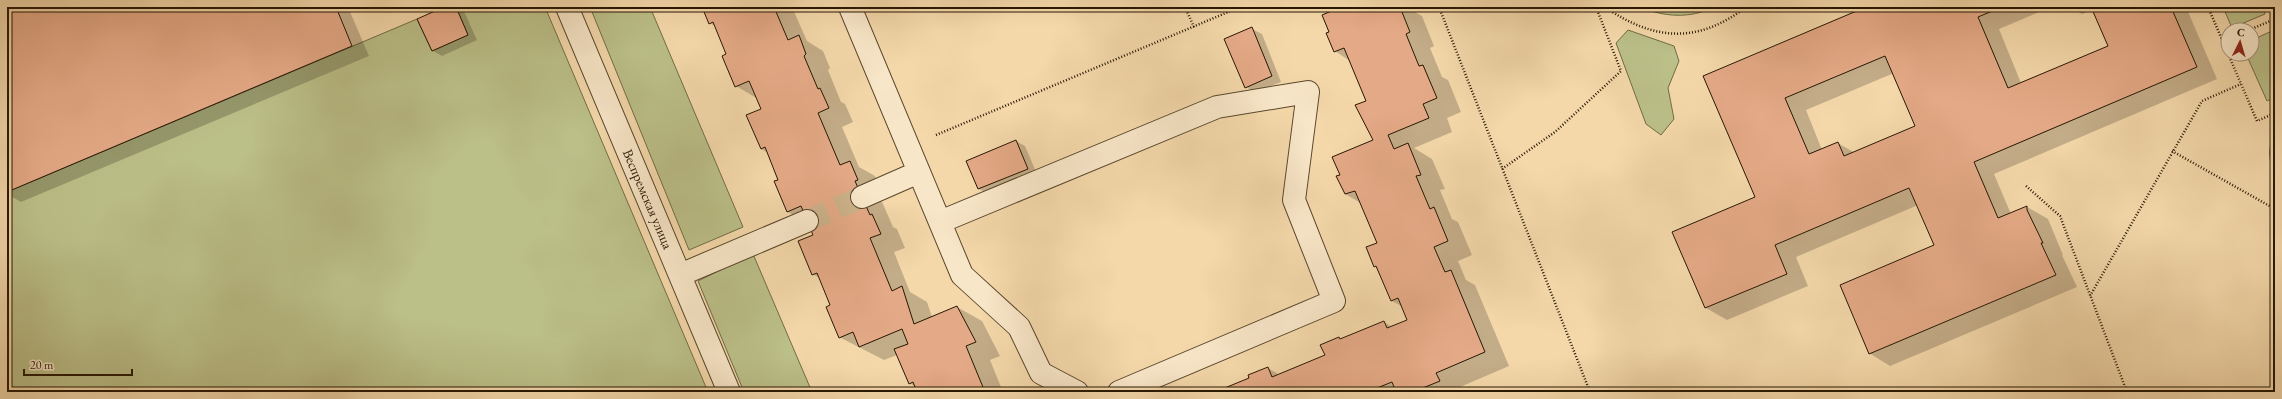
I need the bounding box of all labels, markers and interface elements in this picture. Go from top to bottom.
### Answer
north arrow [2220,22,2260,62]
text: С [2236,25,2246,39]
street label: Веспремская улица [619,146,677,252]
scale bar [24,351,132,377]
text: 20 m [30,357,54,373]

